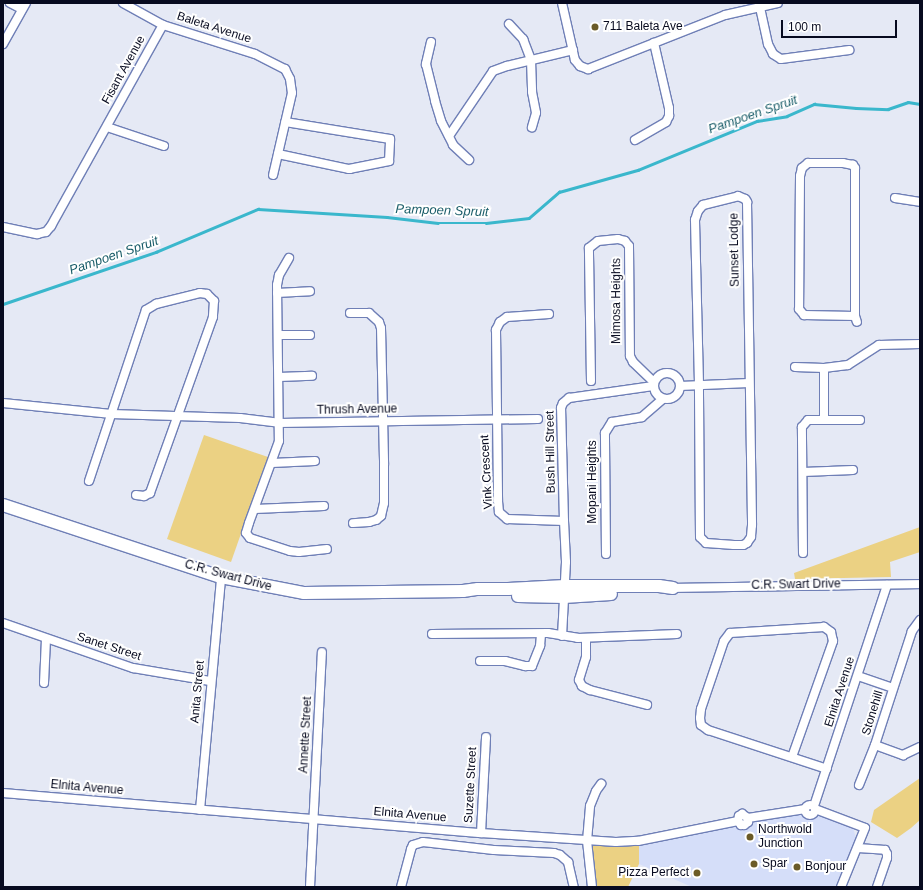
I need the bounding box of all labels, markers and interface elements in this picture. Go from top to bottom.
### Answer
street label: Baleta Avenue [175,9,253,47]
scale bar [783,12,899,38]
place label: 711 Baleta Ave [603,20,683,34]
text: 100 m [788,20,821,34]
marker: 711 Baleta Ave [590,22,600,32]
street label: Fisant Avenue [99,33,149,107]
water label: Pampoen Spruit [706,92,800,138]
water label: Pampoen Spruit [395,202,489,220]
street label: Sunset Lodge [727,213,743,287]
water label: Pampoen Spruit [67,233,161,279]
street label: Mimosa Heights [610,258,624,344]
street label: Thrush Avenue [316,402,398,418]
street label: Bush Hill Street [543,411,559,493]
street label: Vink Crescent [478,434,496,510]
street label: Mopani Heights [586,440,600,524]
street label: C.R. Swart Drive [183,557,273,595]
street label: C.R. Swart Drive [751,577,841,593]
street label: Sanet Street [75,630,143,664]
street label: Elnita Avenue [822,655,858,729]
street label: Anita Street [188,660,208,724]
street label: Stonehill [859,689,887,737]
street label: Annette Street [297,696,315,774]
street label: Suzette Street [462,747,480,823]
street label: Elnita Avenue [50,778,124,798]
street label: Elnita Avenue [373,805,447,825]
place label: Northwold Junction [758,823,812,851]
marker: Northwold Junction [745,832,755,842]
place label: Spar [762,857,787,871]
marker: Spar [749,859,759,869]
place label: Bonjour [805,860,846,874]
marker: Bonjour [792,862,802,872]
place label: Pizza Perfect [618,866,689,880]
marker: Pizza Perfect [692,868,702,878]

